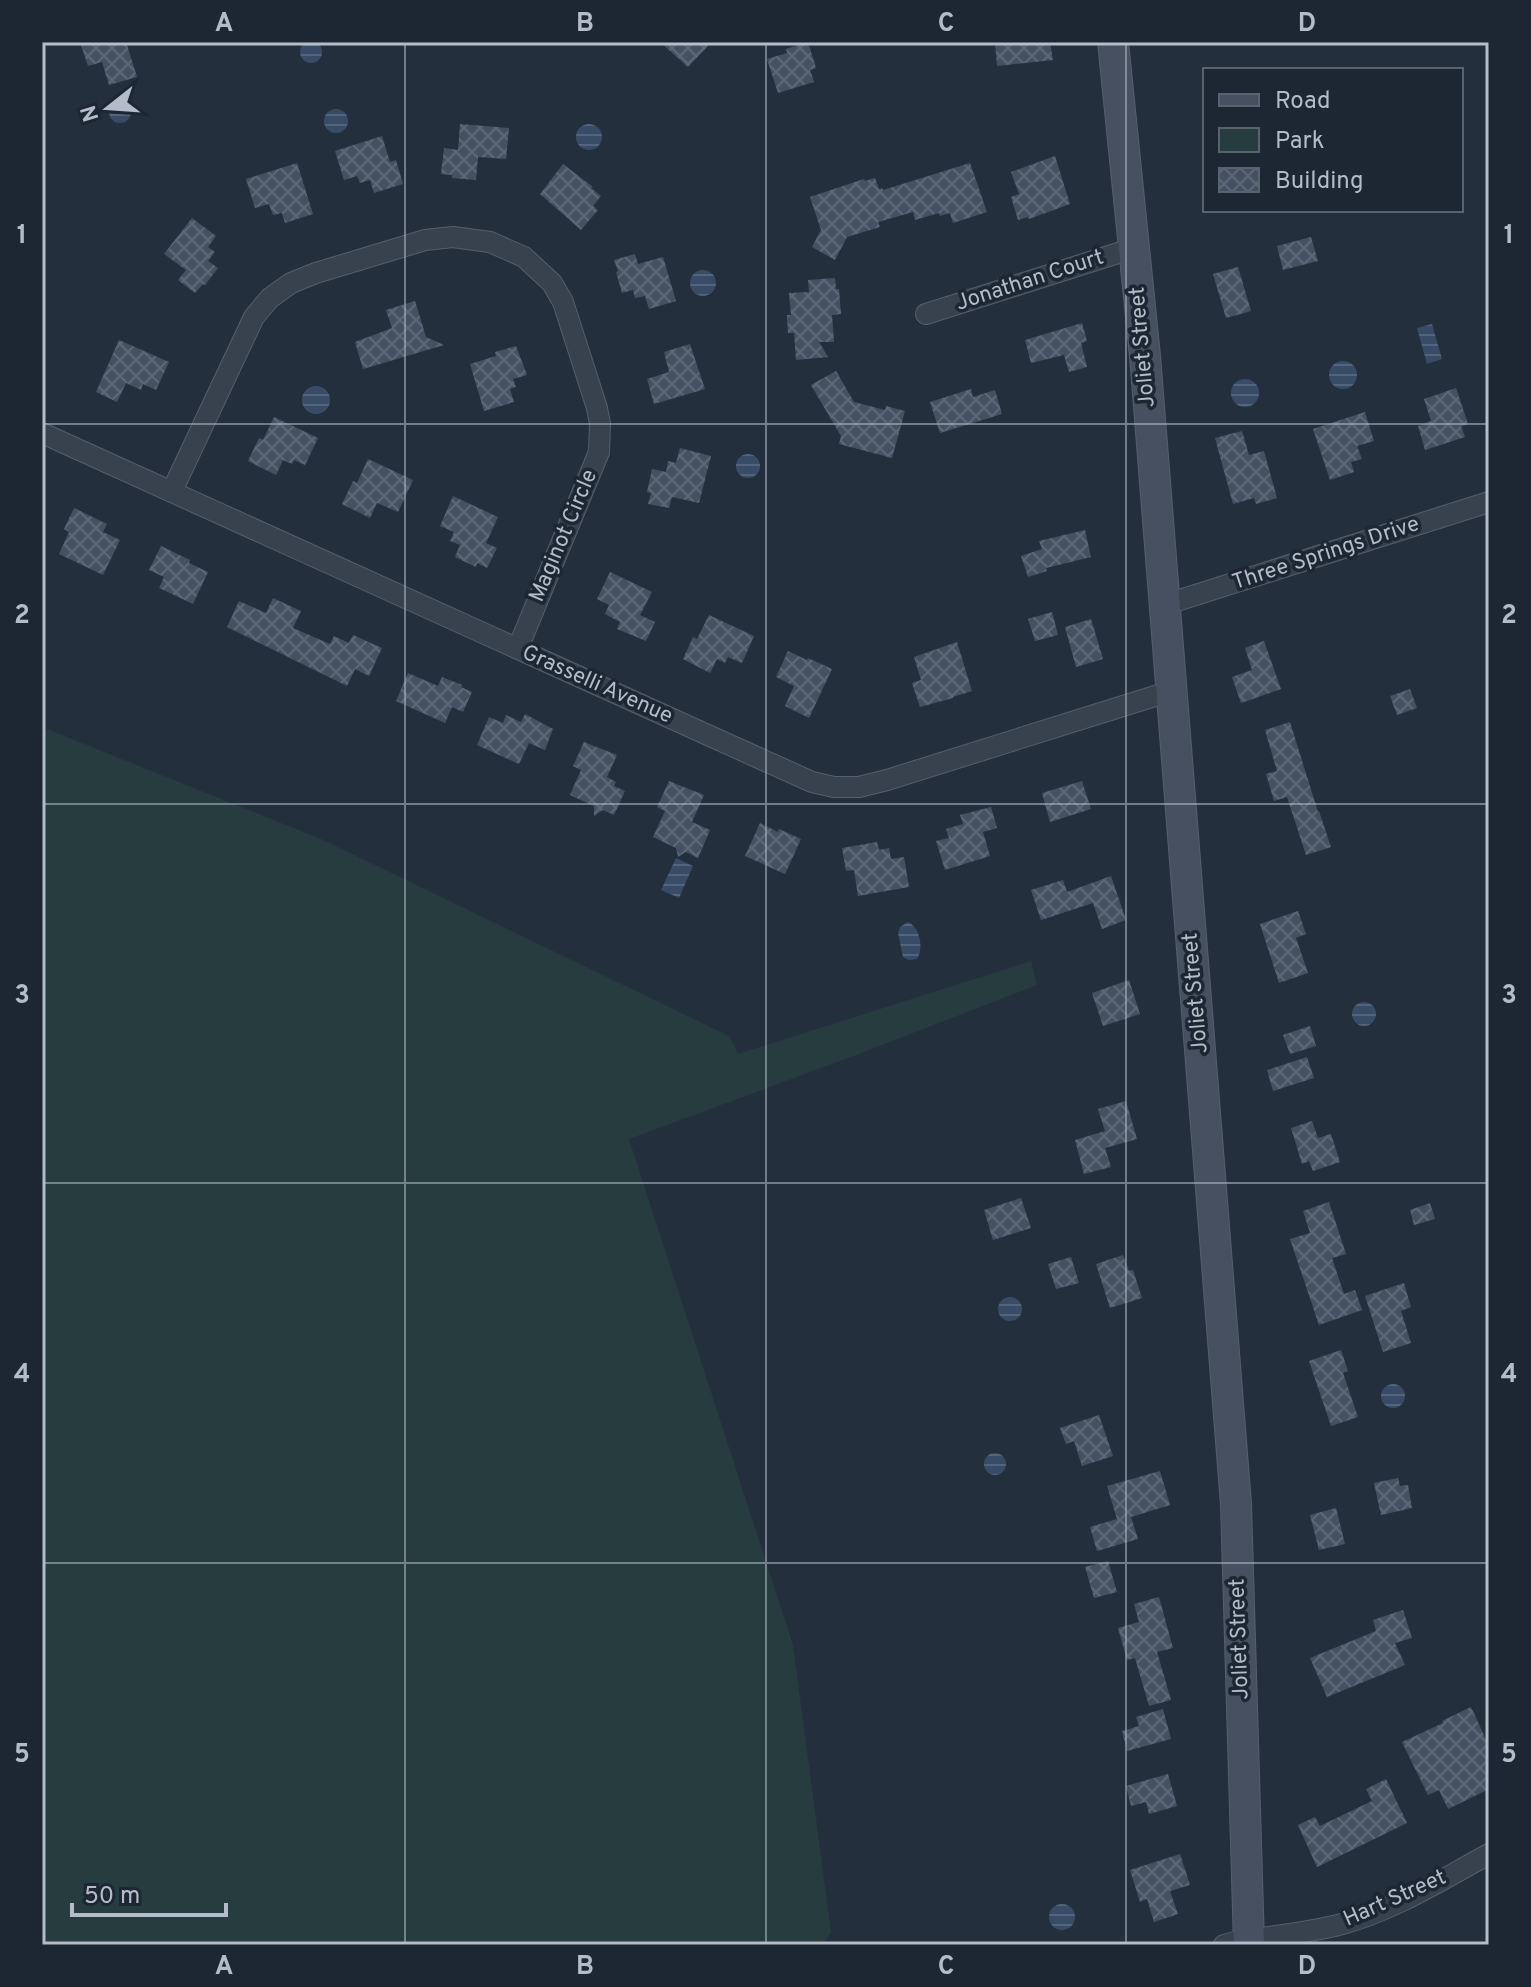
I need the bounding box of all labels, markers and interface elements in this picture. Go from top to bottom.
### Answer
text: A [215,8,233,41]
text: B [576,8,594,41]
text: C [938,8,954,41]
text: D [1298,8,1316,41]
north arrow [68,68,148,148]
legend [1203,68,1463,212]
text: Road [1275,87,1331,117]
text: N [76,102,106,125]
text: Park [1275,127,1325,157]
text: Building [1275,167,1364,197]
text: 1 [17,220,27,253]
text: 1 [1504,220,1514,253]
street label: Jonathan Court [953,244,1107,318]
street label: Joliet Street [1124,285,1162,409]
street label: Maginot Circle [524,466,604,606]
street label: Three Springs Drive [1229,511,1423,597]
text: 2 [14,600,30,633]
text: 2 [1501,600,1517,633]
street label: Grasselli Avenue [517,640,677,730]
street label: Joliet Street [1177,931,1215,1055]
text: 3 [14,980,30,1013]
text: 3 [1501,980,1517,1013]
text: 4 [14,1359,30,1392]
text: 4 [1501,1359,1517,1392]
street label: Joliet Street [1224,1578,1256,1700]
text: 5 [14,1739,30,1772]
text: 5 [1501,1739,1517,1772]
street label: Hart Street [1339,1864,1451,1934]
scale bar [72,1867,226,1917]
text: 50 m [84,1882,140,1912]
text: A [215,1951,233,1984]
text: B [576,1951,594,1984]
text: C [938,1951,954,1984]
text: D [1298,1951,1316,1984]

